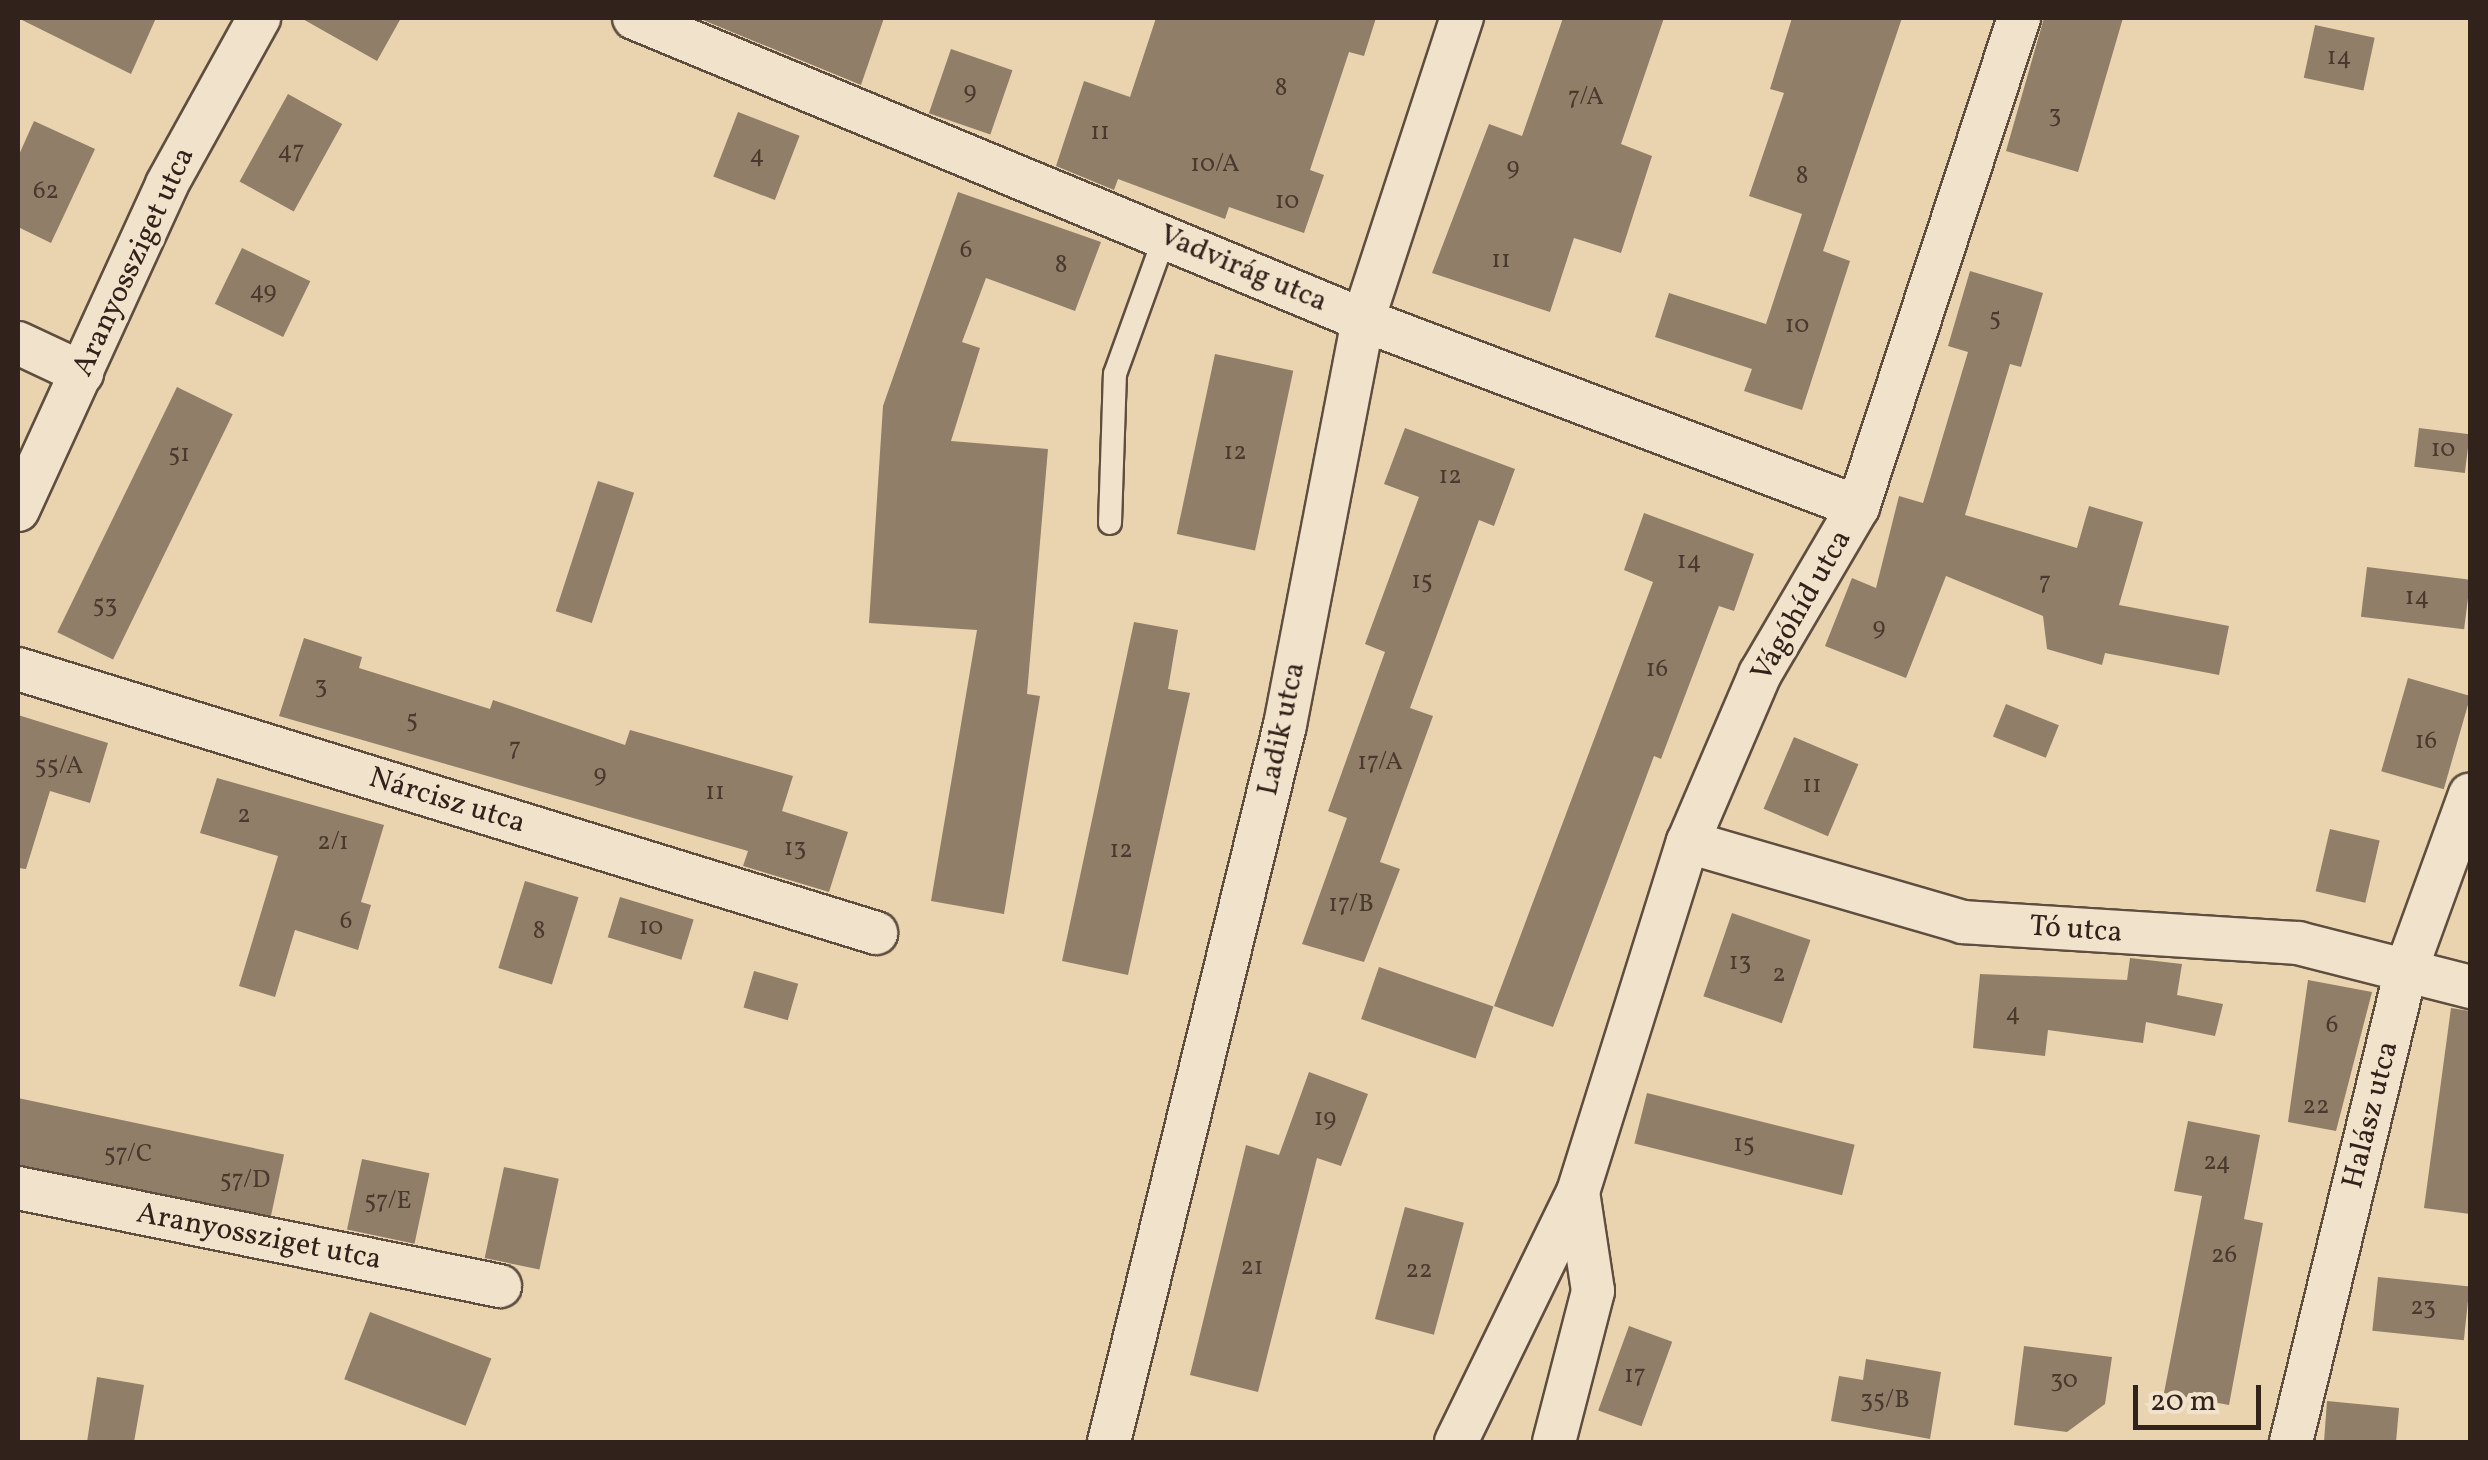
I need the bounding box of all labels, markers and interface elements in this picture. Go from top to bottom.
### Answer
house number: 14 [2327,43,2351,73]
house number: 8 [1275,74,1287,104]
house number: 9 [964,77,976,107]
house number: 7/A [1568,83,1604,113]
house number: 3 [2049,101,2061,131]
house number: 11 [1090,118,1110,148]
house number: 47 [277,137,305,167]
house number: 4 [750,141,764,171]
street label: Aranyossziget utca [65,142,203,382]
house number: 10/A [1190,150,1240,180]
house number: 9 [1507,153,1519,183]
house number: 8 [1796,162,1808,192]
house number: 62 [33,177,59,207]
house number: 10 [1275,187,1299,217]
street label: Vadvirág utca [1154,217,1332,321]
house number: 6 [960,236,972,266]
house number: 11 [1491,246,1511,276]
house number: 8 [1055,251,1067,281]
house number: 49 [249,277,277,307]
house number: 5 [1989,304,2001,334]
house number: 10 [1785,311,1809,341]
house number: 10 [2431,435,2455,465]
house number: 12 [1223,438,1247,468]
house number: 51 [168,440,190,470]
house number: 12 [1438,462,1462,492]
street label: Vágóhíd utca [1744,524,1860,688]
house number: 14 [1677,547,1701,577]
house number: 15 [1411,567,1433,597]
house number: 7 [2039,568,2051,598]
house number: 14 [2405,583,2429,613]
house number: 53 [93,591,117,621]
house number: 9 [1873,613,1885,643]
house number: 16 [1646,655,1668,685]
street label: Ladik utca [1250,659,1314,799]
house number: 3 [315,672,327,702]
house number: 5 [406,706,418,736]
house number: 16 [2415,727,2437,757]
house number: 7 [509,734,521,764]
house number: 17/A [1357,748,1403,778]
house number: 55/A [35,752,83,782]
street label: Nárcisz utca [364,760,530,842]
house number: 9 [594,760,606,790]
house number: 11 [1802,771,1822,801]
house number: 11 [705,778,725,808]
house number: 2 [237,801,251,831]
house number: 2/1 [317,828,349,858]
house number: 13 [784,834,806,864]
house number: 12 [1109,836,1133,866]
house number: 17/B [1328,890,1374,920]
house number: 6 [340,907,352,937]
street label: Tó utca [2028,909,2124,951]
house number: 10 [639,913,663,943]
house number: 8 [533,917,545,947]
house number: 13 [1729,948,1751,978]
house number: 2 [1772,960,1786,990]
house number: 4 [2006,999,2020,1029]
house number: 6 [2326,1011,2338,1041]
street label: Halász utca [2335,1037,2407,1193]
house number: 22 [2303,1092,2329,1122]
house number: 19 [1314,1104,1336,1134]
house number: 15 [1733,1130,1755,1160]
house number: 57/C [104,1140,152,1170]
house number: 24 [2203,1148,2231,1178]
house number: 57/D [220,1166,270,1196]
house number: 57/E [364,1187,412,1217]
street label: Aranyossziget utca [134,1196,384,1278]
house number: 26 [2211,1241,2237,1271]
house number: 21 [1240,1253,1264,1283]
house number: 22 [1406,1256,1432,1286]
house number: 23 [2410,1293,2436,1323]
house number: 17 [1624,1361,1646,1391]
scale bar [2138,1365,2266,1427]
house number: 30 [2050,1366,2078,1396]
text: 20 m [2150,1381,2216,1423]
house number: 35/B [1860,1386,1910,1416]

